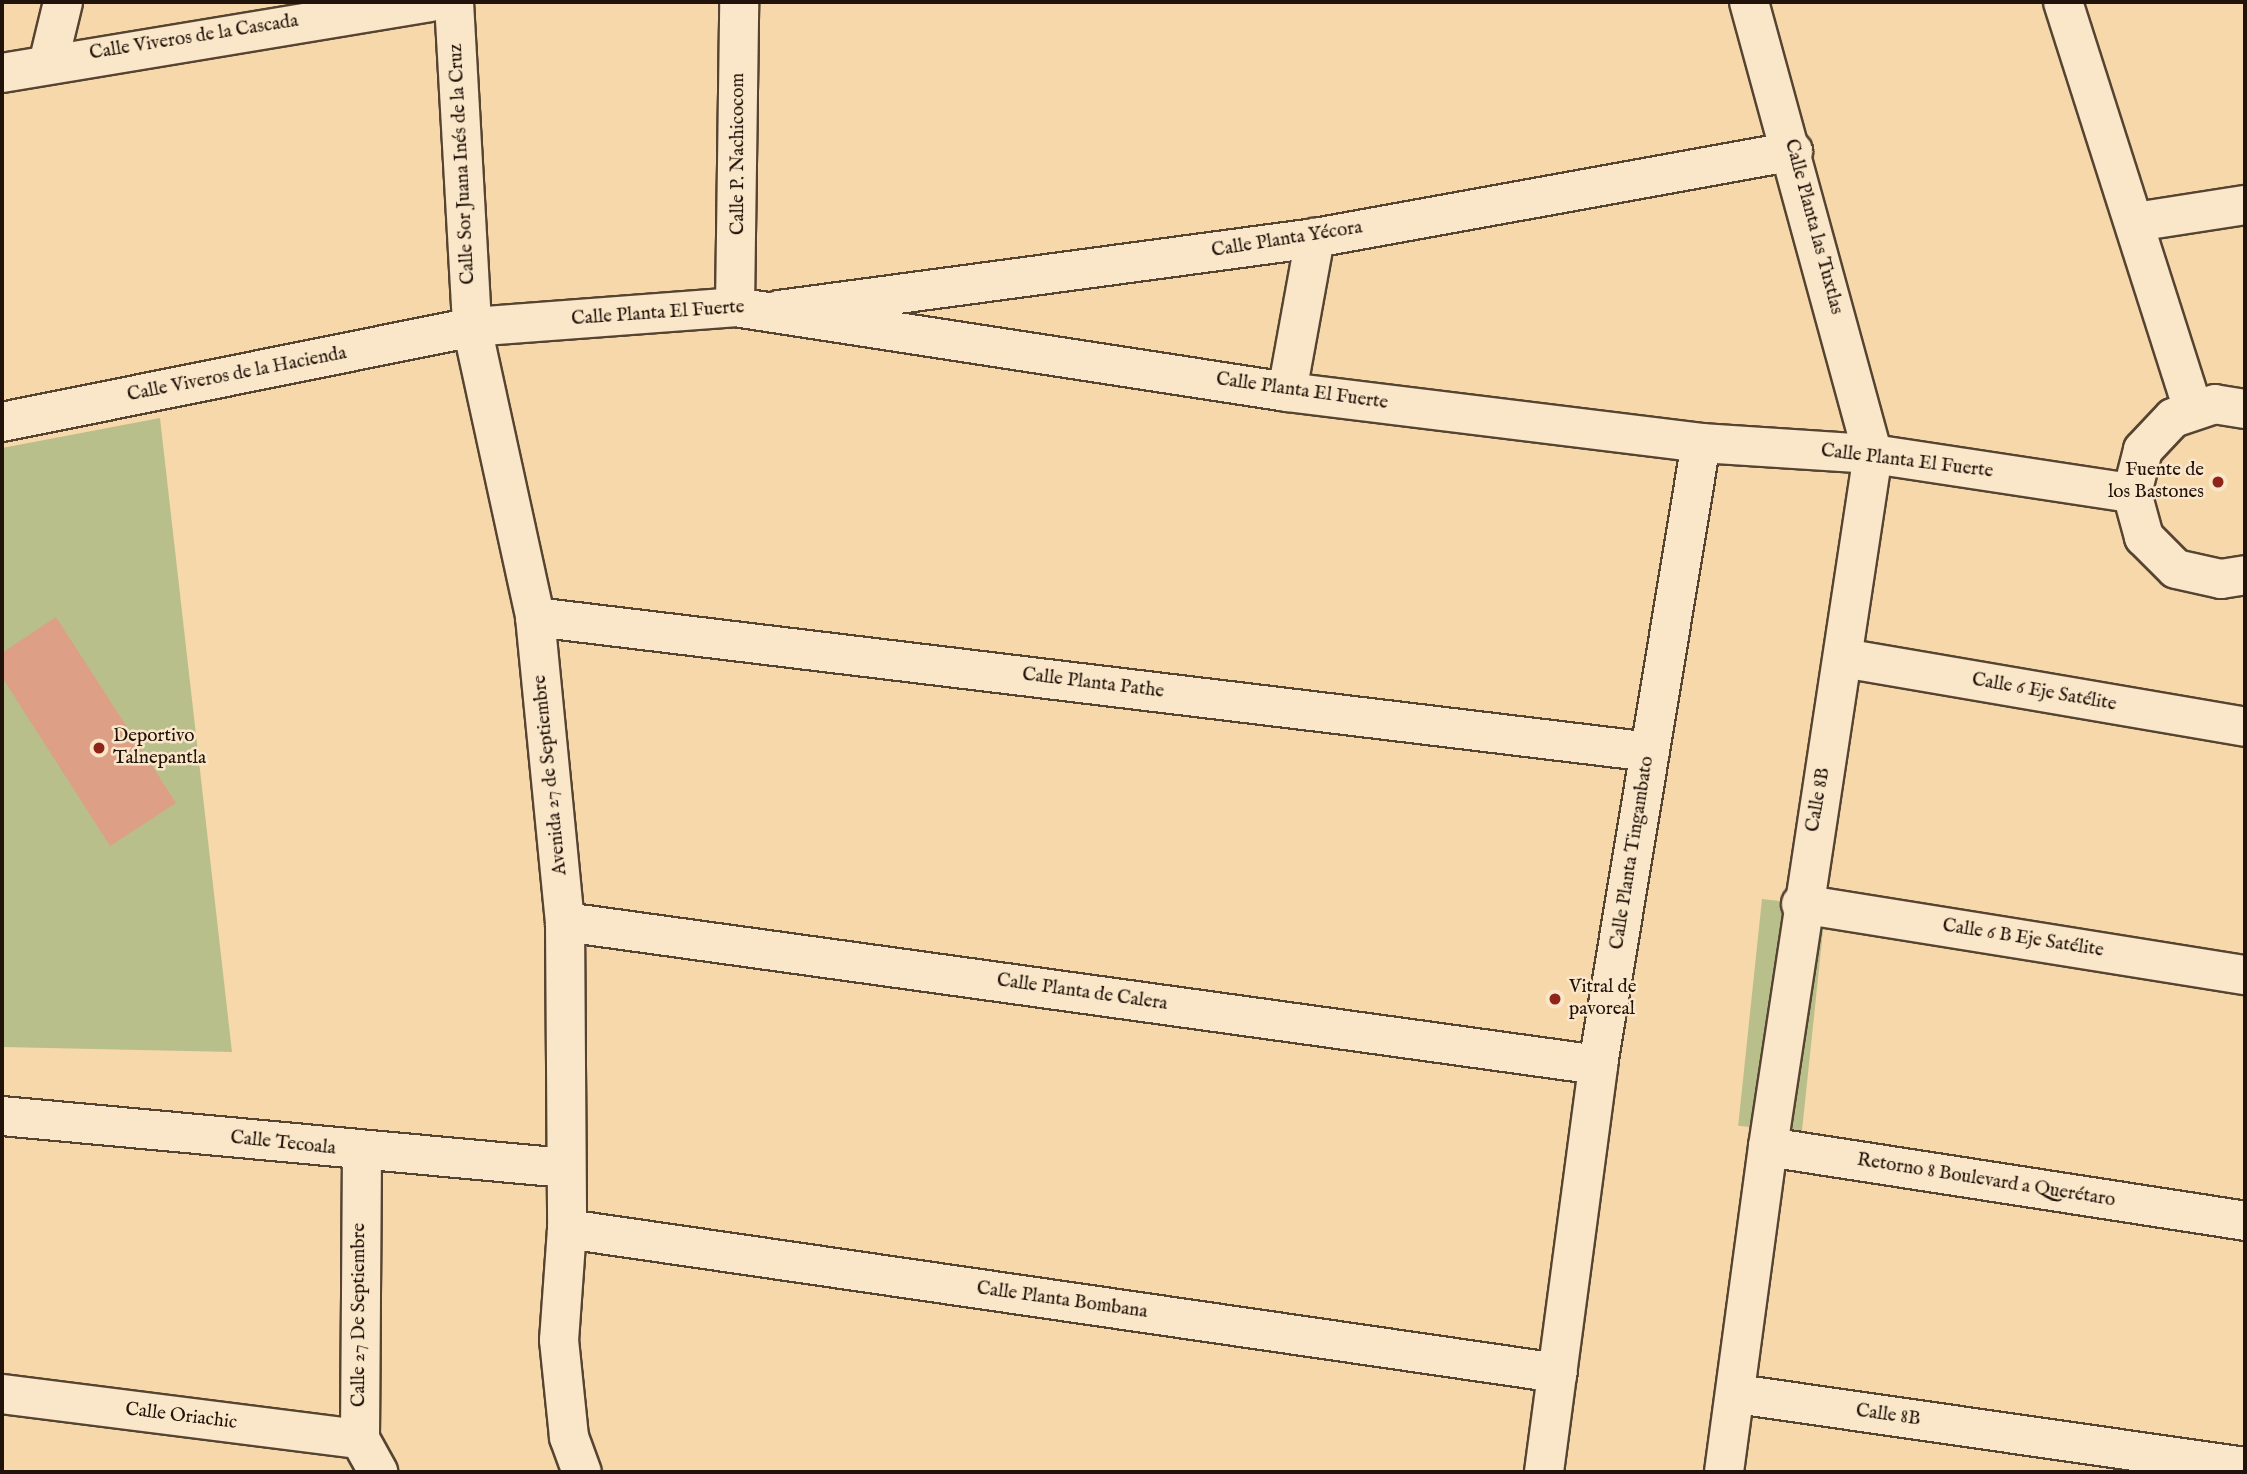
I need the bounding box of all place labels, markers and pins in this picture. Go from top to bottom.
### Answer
place label: Fuente de los Bastones [2108,460,2204,504]
marker: Fuente de los Bastones [2210,474,2226,490]
place label: Deportivo Talnepantla [113,726,206,770]
marker: Deportivo Talnepantla [91,740,107,756]
place label: Vitral de pavoreal [1569,977,1636,1021]
marker: Vitral de pavoreal [1547,991,1563,1007]

